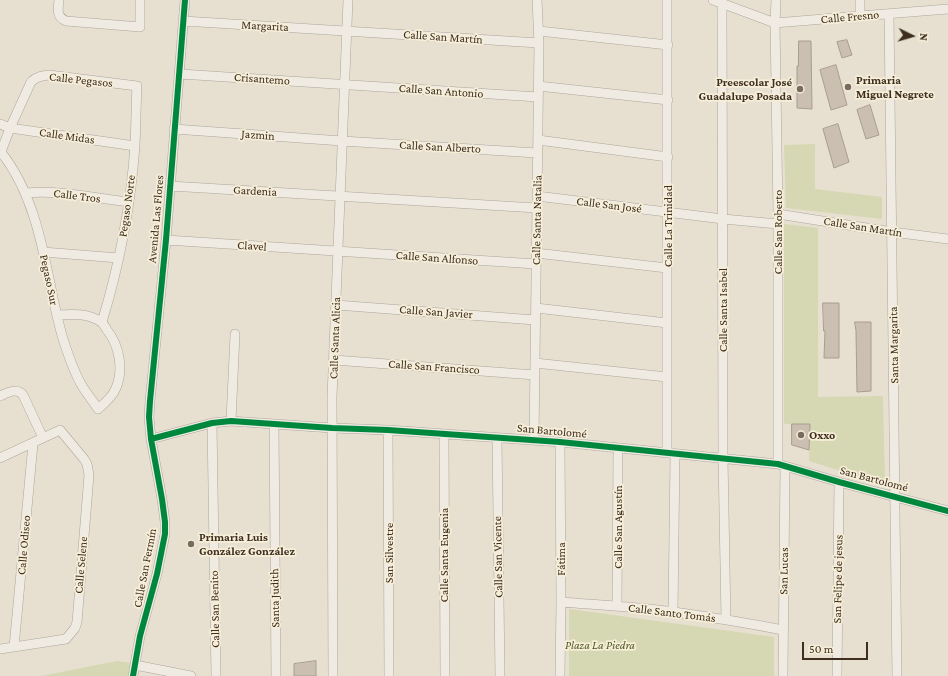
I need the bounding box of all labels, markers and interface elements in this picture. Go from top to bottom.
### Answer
street label: Calle Fresno [820,7,880,27]
north arrow [892,16,932,56]
street label: Margarita [241,18,289,34]
street label: Calle San Martín [403,27,483,47]
text: N [918,33,930,41]
street label: Calle Pegasos [48,69,114,91]
street label: Crisantemo [234,70,290,88]
place label: Primaria Miguel Negrete [856,73,934,101]
place label: Preescolar José Guadalupe Posada [699,75,792,103]
street label: Calle San Antonio [398,81,484,101]
marker: Primaria Miguel Negrete [843,82,853,92]
marker: Preescolar José Guadalupe Posada [795,84,805,94]
street label: Calle Midas [38,125,96,147]
street label: Jazmin [241,127,275,143]
street label: Calle San Alberto [399,138,481,156]
street label: Pegaso Norte [116,174,138,238]
street label: Avenida Las Flores [145,174,167,264]
street label: Calle Santa Natalia [529,175,545,265]
street label: Gardenia [233,183,277,199]
street label: Calle La Trinidad [661,185,675,267]
street label: Calle Tros [52,186,102,206]
street label: Calle San Roberto [771,190,785,274]
street label: Calle San José [575,194,643,216]
street label: Calle San Martín [823,214,903,240]
street label: Clavel [237,238,267,254]
street label: Calle San Alfonso [395,248,479,268]
street label: Pegaso Sur [37,253,61,307]
street label: Calle Santa Isabel [716,268,730,352]
street label: Calle Santa Alicia [326,297,344,379]
street label: Calle San Javier [399,302,473,322]
street label: Santa Margarita [886,306,902,384]
street label: Calle San Francisco [388,357,480,377]
street label: San Bartolomé [516,421,588,441]
place label: Oxxo [809,428,835,442]
marker: Oxxo [796,430,806,440]
street label: San Bartolomé [838,463,910,495]
street label: Calle San Agustín [611,485,625,569]
street label: Calle Santa Eugenia [437,508,451,602]
street label: Calle Odiseo [14,515,34,575]
street label: Calle San Vicente [490,516,506,598]
street label: San Silvestre [382,523,396,583]
street label: Calle San Fermín [130,527,160,609]
place label: Primaria Luis González González [199,530,295,558]
street label: San Felipe de jesus [830,535,846,623]
street label: Calle Selene [71,536,91,594]
marker: Primaria Luis González González [186,539,196,549]
street label: Fátima [554,542,568,576]
street label: San Lucas [776,547,792,595]
street label: Santa Judith [267,568,283,628]
street label: Calle San Benito [207,570,223,648]
street label: Calle Santo Tomás [627,600,717,626]
scale bar [804,634,870,660]
park label: Plaza La Piedra [565,638,635,652]
text: 50 m [809,642,833,656]

